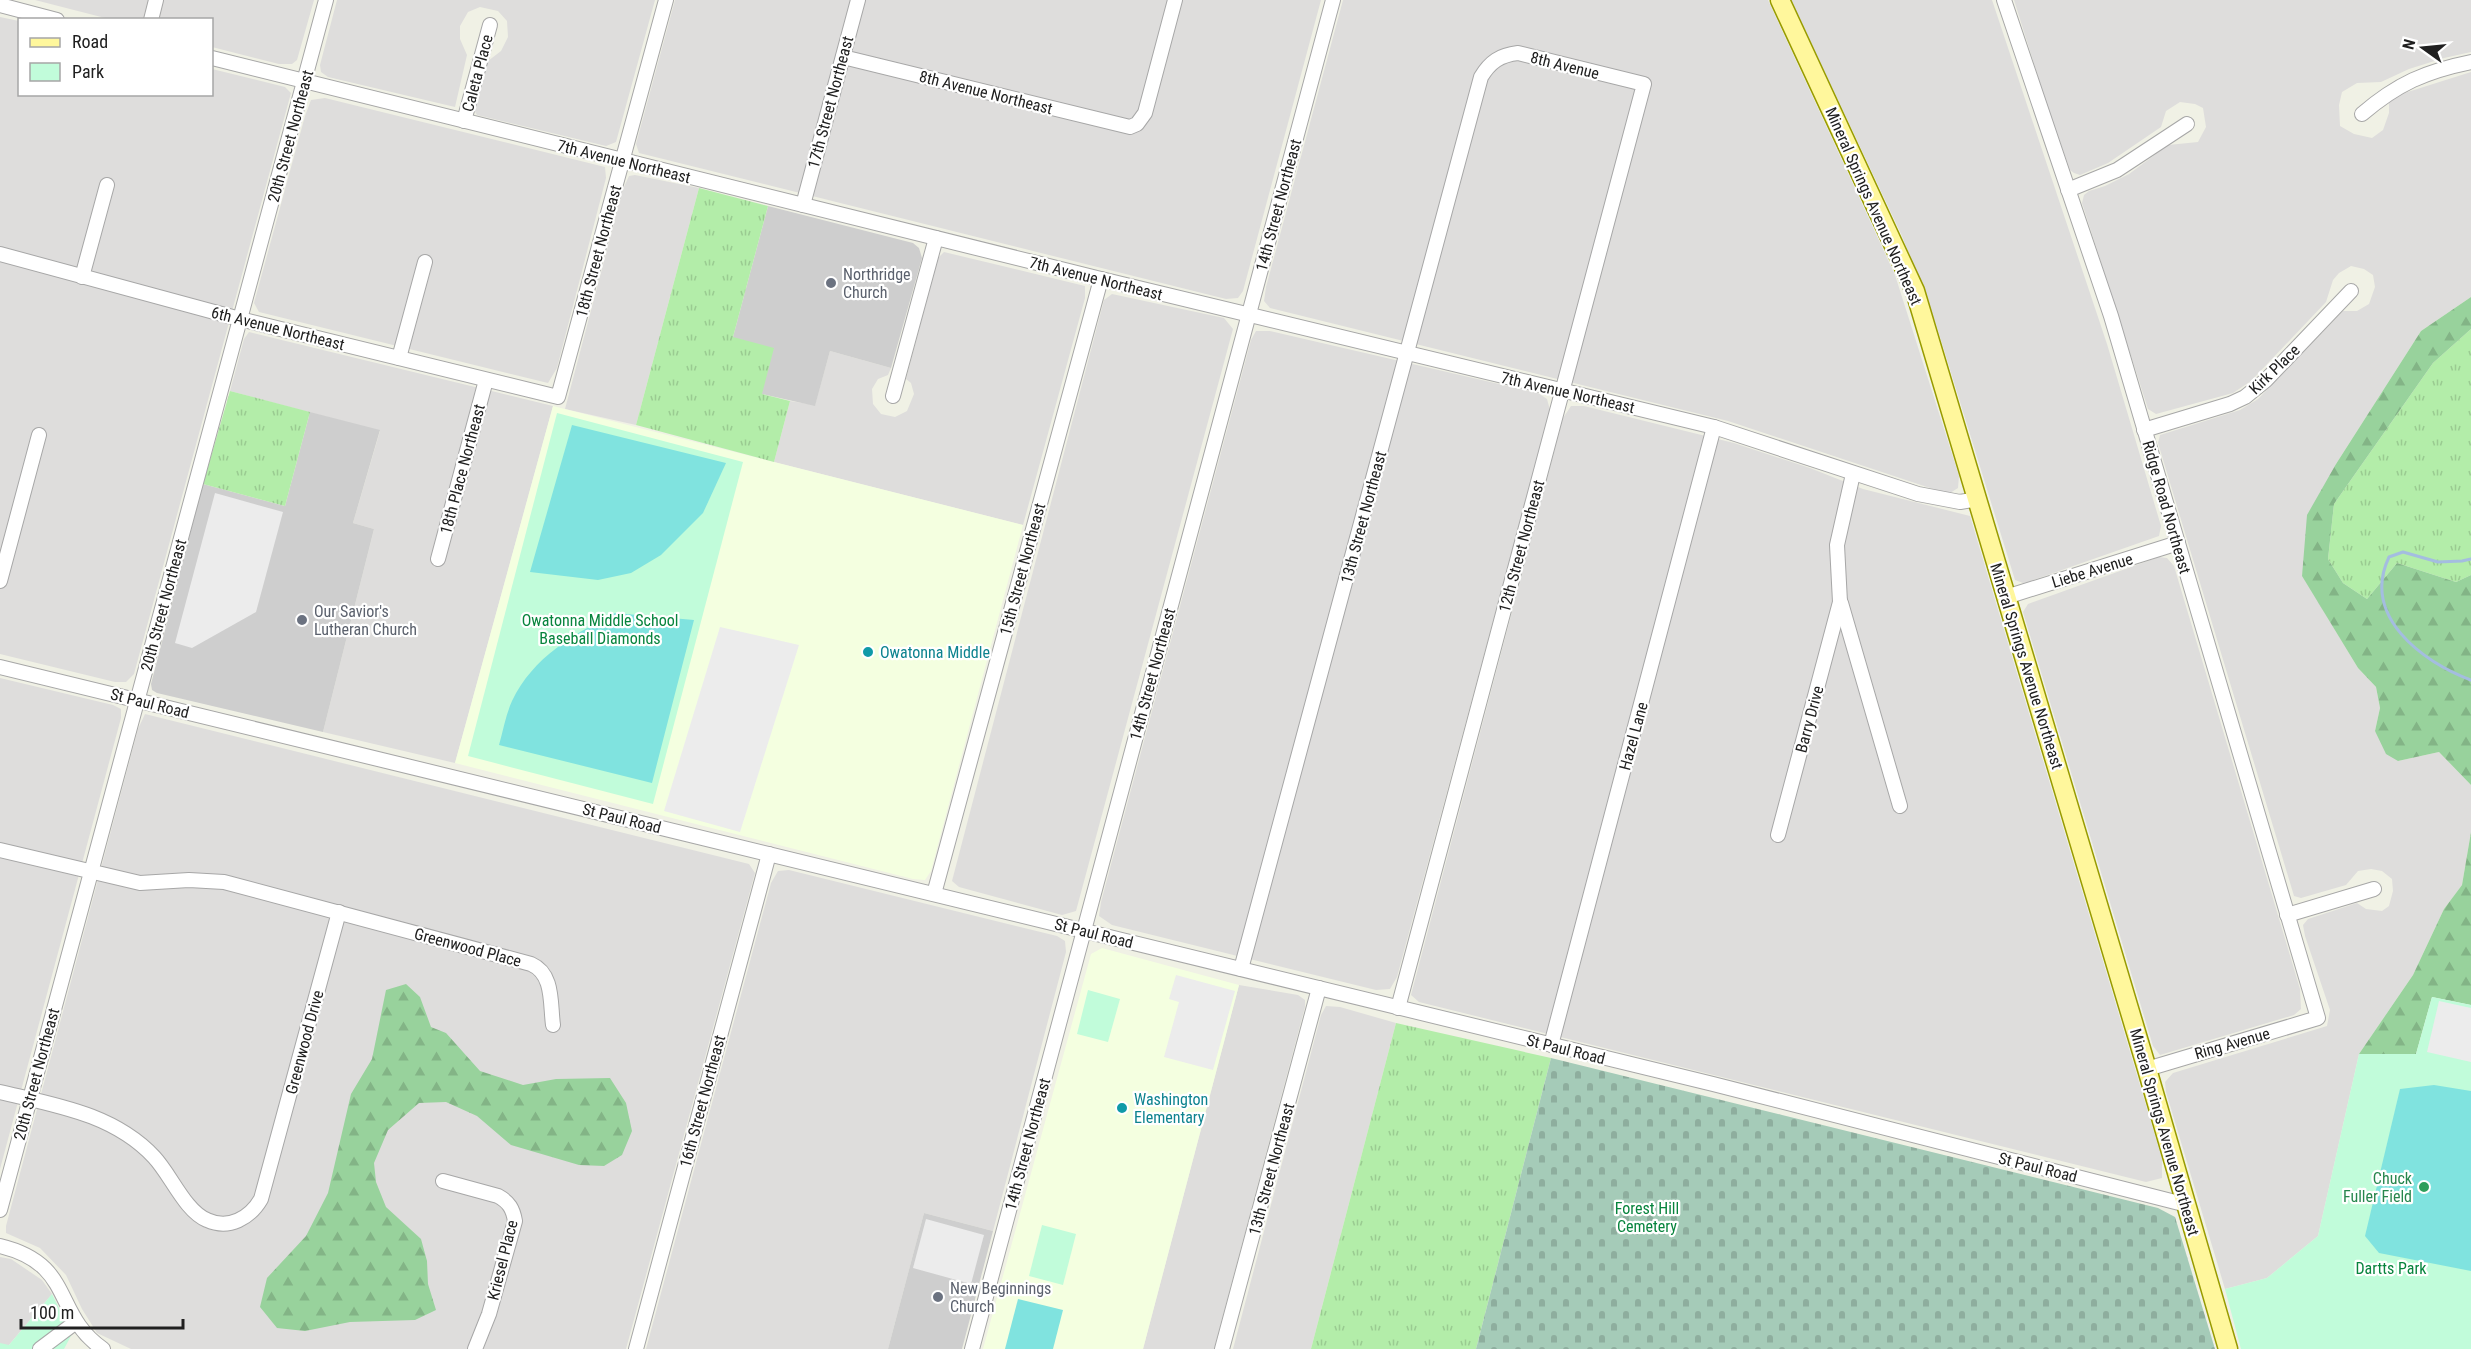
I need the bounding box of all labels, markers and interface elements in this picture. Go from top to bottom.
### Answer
legend [18,18,213,96]
north arrow [2393,18,2453,78]
text: Road [72,31,108,52]
street label: Caleta Place [458,32,497,114]
street label: 17th Street Northeast [804,34,857,170]
text: N [2399,37,2419,51]
street label: 8th Avenue [1529,48,1601,83]
text: Park [72,61,104,82]
street label: 8th Avenue Northeast [917,67,1055,118]
street label: 20th Street Northeast [264,68,317,204]
street label: Mineral Springs Avenue Northeast [1821,104,1926,308]
street label: 7th Avenue Northeast [555,136,693,187]
street label: 14th Street Northeast [1252,137,1305,273]
street label: 18th Street Northeast [572,183,625,319]
street label: 7th Avenue Northeast [1027,253,1165,304]
place label: Northridge Church [843,265,911,302]
marker: Northridge Church [824,276,838,290]
street label: 6th Avenue Northeast [209,303,347,354]
street label: Kirk Place [2245,341,2304,398]
street label: 7th Avenue Northeast [1499,368,1637,417]
street label: 18th Place Northeast [436,402,489,536]
street label: Ridge Road Northeast [2138,438,2195,576]
street label: 13th Street Northeast [1337,449,1390,585]
street label: 12th Street Northeast [1495,478,1548,614]
street label: 15th Street Northeast [996,501,1049,637]
street label: 20th Street Northeast [137,537,190,673]
street label: Liebe Avenue [2049,549,2135,592]
street label: Mineral Springs Avenue Northeast [1986,561,2067,772]
place label: Our Savior's Lutheran Church [314,602,417,639]
street label: 14th Street Northeast [1126,606,1179,742]
park label: Owatonna Middle School Baseball Diamonds [522,611,678,648]
marker: Our Savior's Lutheran Church [295,613,309,627]
place label: Owatonna Middle [880,643,990,662]
marker: Owatonna Middle [861,645,875,659]
street label: Barry Drive [1791,684,1828,755]
street label: St Paul Road [109,685,191,722]
street label: Hazel Lane [1615,700,1652,772]
street label: St Paul Road [581,800,663,837]
street label: St Paul Road [1053,915,1135,952]
street label: Greenwood Place [412,924,524,971]
street label: Greenwood Drive [281,988,327,1096]
street label: 20th Street Northeast [10,1006,63,1142]
street label: Ring Avenue [2192,1024,2272,1063]
street label: Mineral Springs Avenue Northeast [2126,1026,2203,1238]
street label: St Paul Road [1525,1031,1607,1068]
street label: 16th Street Northeast [676,1033,729,1169]
street label: 14th Street Northeast [1001,1076,1054,1212]
place label: Washington Elementary [1134,1090,1208,1127]
marker: Washington Elementary [1115,1101,1129,1115]
street label: 13th Street Northeast [1245,1101,1298,1237]
street label: St Paul Road [1997,1149,2079,1186]
place label: Chuck Fuller Field [2343,1169,2413,1206]
marker: Chuck Fuller Field [2417,1180,2431,1194]
park label: Forest Hill Cemetery [1615,1199,1679,1236]
street label: Kriesel Place [483,1218,522,1302]
park label: Dartts Park [2355,1259,2427,1278]
place label: New Beginnings Church [950,1279,1051,1316]
marker: New Beginnings Church [931,1290,945,1304]
scale bar [21,1292,183,1330]
text: 100 m [30,1302,74,1323]

